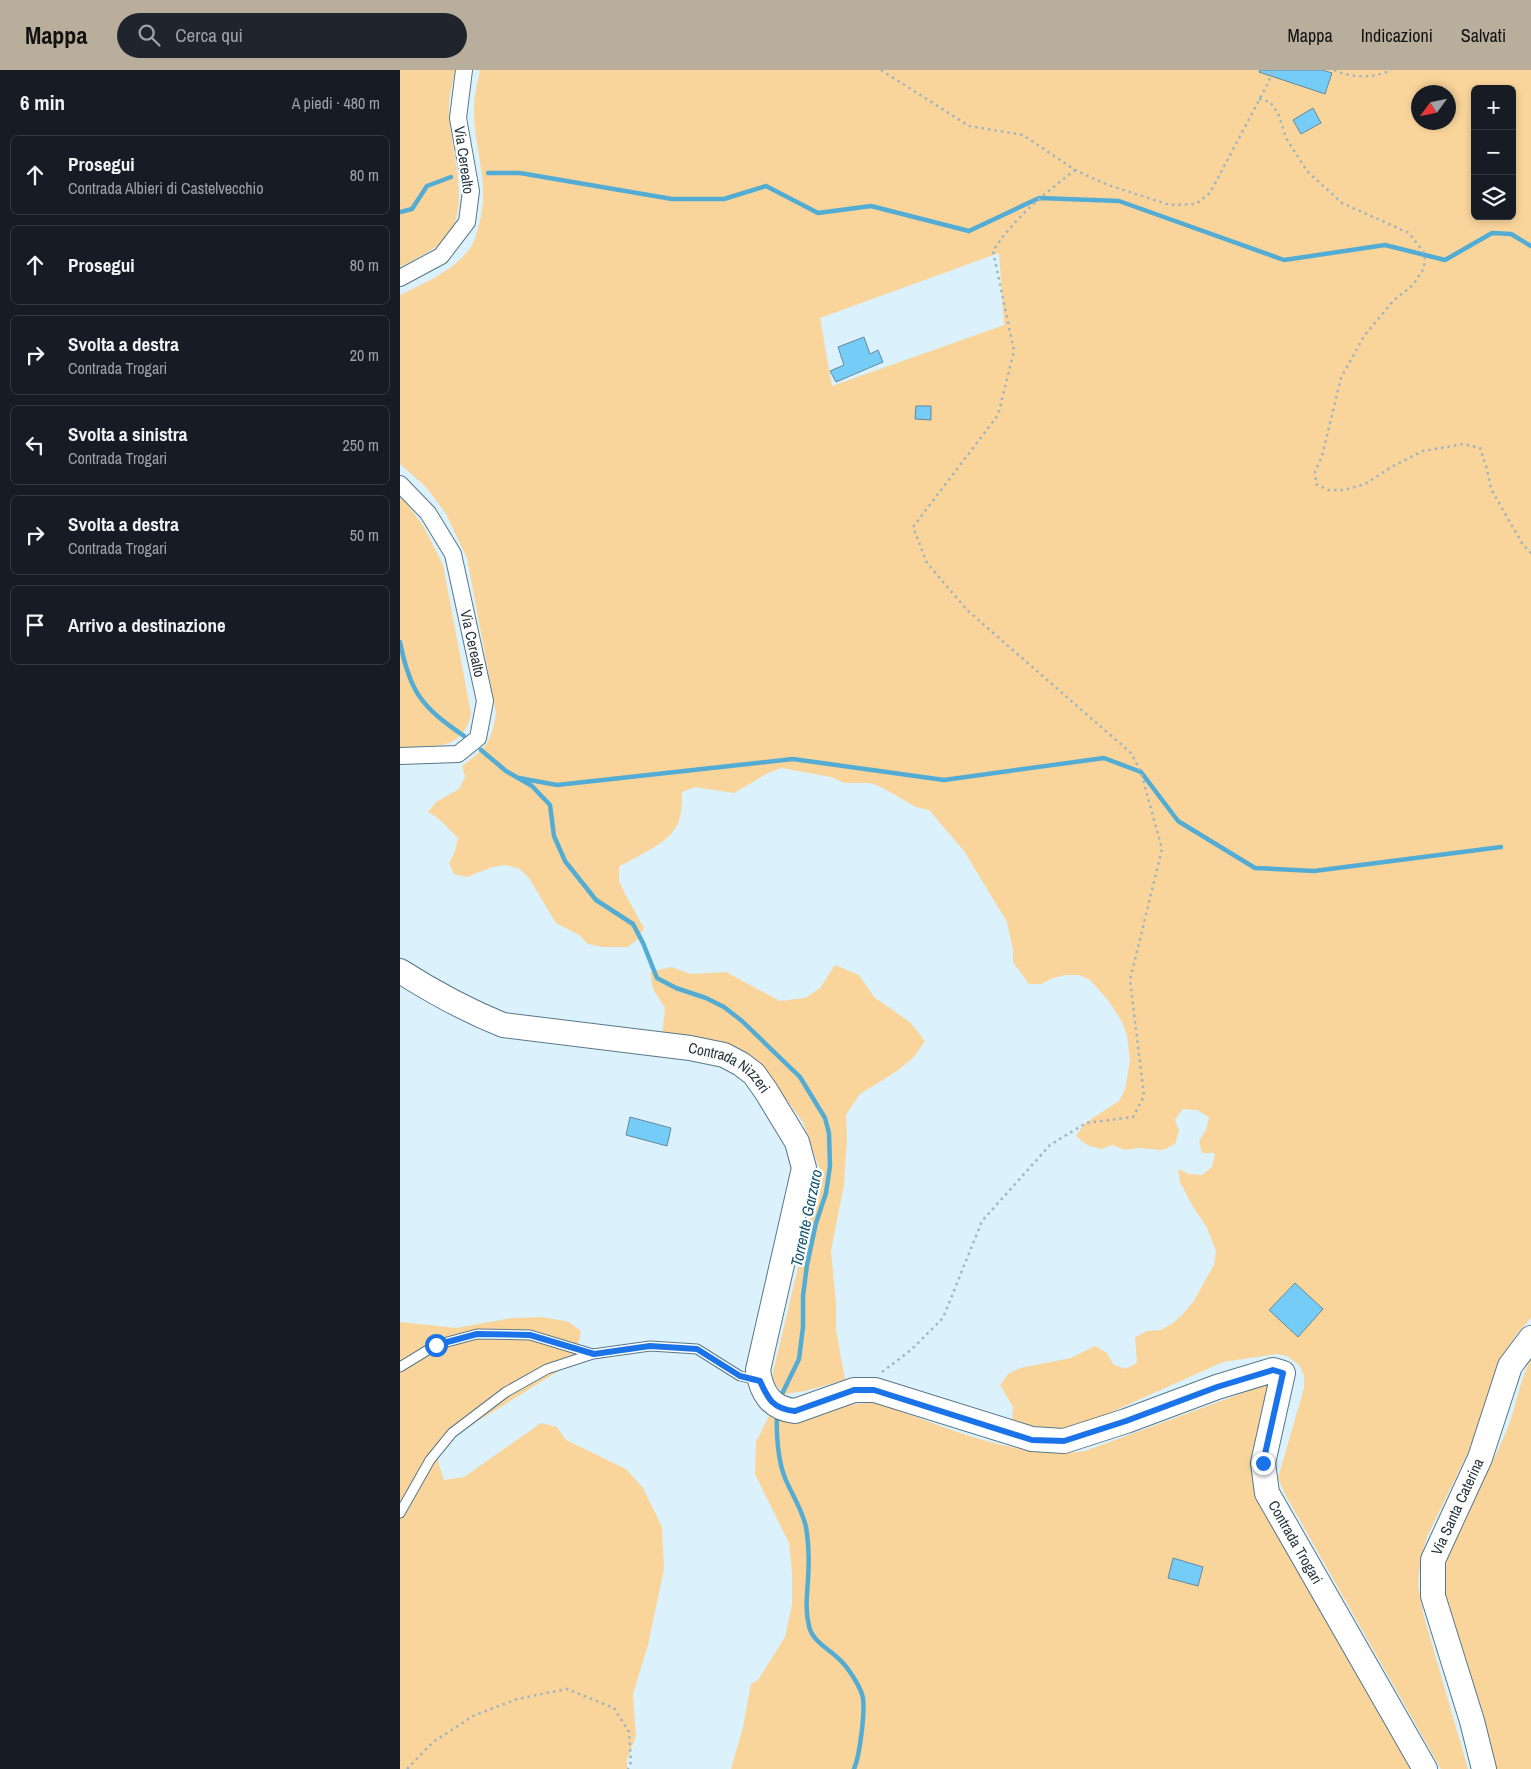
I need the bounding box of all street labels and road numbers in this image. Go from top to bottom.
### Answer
street label: Via Cerealto [449,125,480,195]
street label: Via Cerealto [455,608,491,679]
street label: Contrada Nizzeri [687,1037,775,1097]
street label: Via Santa Caterina [1426,1455,1489,1558]
street label: Contrada Trogari [1263,1496,1328,1588]

